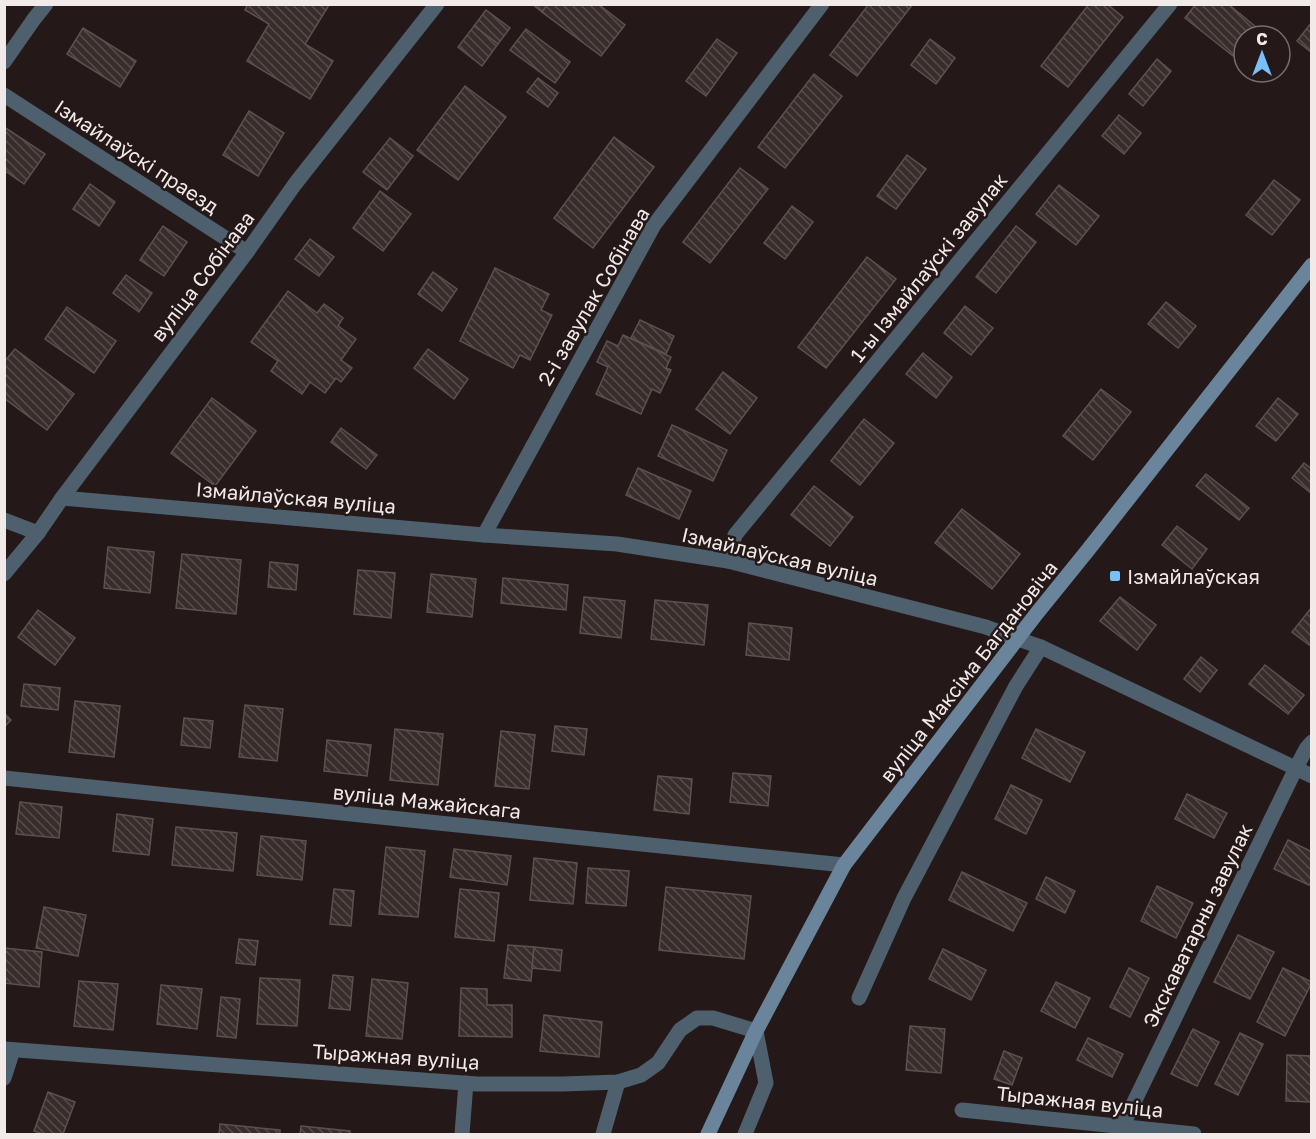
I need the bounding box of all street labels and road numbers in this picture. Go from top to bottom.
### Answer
street label: Ізмайлаўскі праезд [51,94,223,218]
street label: 1-ы Ізмайлаўскі завулак [844,168,1012,366]
street label: 2-і завулак Собінава [532,203,654,389]
street label: вуліца Собінава [145,206,259,346]
street label: Ізмайлаўская вуліца [195,476,397,518]
street label: Ізмайлаўская вуліца [680,522,880,590]
street label: вуліца Максіма Багдановіча [874,556,1062,786]
street label: вуліца Мажайскага [332,779,522,823]
street label: Экскаватарны завулак [1137,819,1257,1031]
street label: Тыражная вуліца [312,1038,480,1074]
street label: Тыражная вуліца [996,1080,1164,1122]

